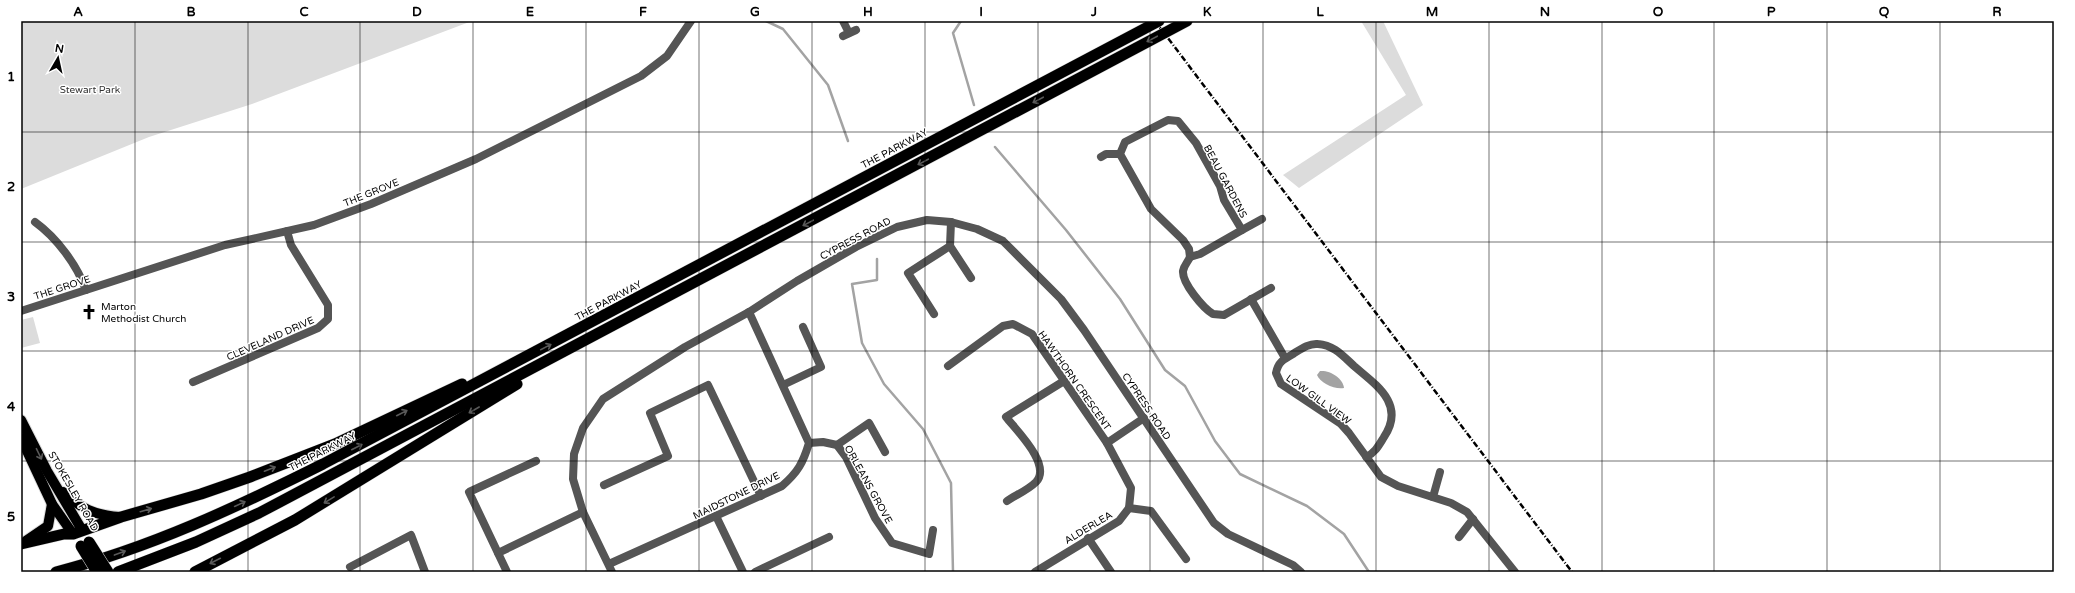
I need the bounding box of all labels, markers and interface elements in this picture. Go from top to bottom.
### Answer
text: A [73,4,83,20]
text: B [186,4,196,20]
text: C [299,4,309,20]
text: D [412,4,422,20]
text: E [526,4,534,20]
text: F [639,4,647,20]
text: G [750,4,760,20]
text: H [863,4,873,20]
text: I [979,4,983,20]
text: J [1090,4,1097,20]
text: K [1203,4,1212,20]
text: L [1316,4,1324,20]
text: M [1426,4,1438,20]
text: N [1540,4,1550,20]
text: O [1653,4,1664,20]
text: P [1767,4,1776,20]
text: Q [1879,4,1890,20]
text: R [1992,4,2002,20]
one-way arrow [1147,36,1159,44]
north arrow [38,38,78,78]
text: N [54,42,65,56]
text: 1 [7,69,15,85]
park label: Stewart Park [60,84,121,96]
one-way arrow [1032,97,1044,105]
street label: THE PARKWAY [859,126,930,171]
street label: BEAU GARDENS [1201,143,1249,220]
one-way arrow [917,158,929,166]
street label: THE GROVE [342,176,401,209]
text: 2 [7,179,15,195]
street label: CYPRESS ROAD [818,215,893,263]
one-way arrow [802,219,814,227]
street label: THE GROVE [33,273,92,303]
street label: THE PARKWAY [573,278,644,323]
text: 3 [7,289,15,305]
place label: Marton Methodist Church [101,301,186,325]
church icon: Marton Methodist Church [80,303,98,321]
street label: CLEVELAND DRIVE [225,314,316,364]
street label: HAWTHORN CRESCENT [1035,329,1113,433]
one-way arrow [540,342,552,350]
street label: CYPRESS ROAD [1119,371,1173,442]
street label: LOW GILL VIEW [1284,372,1353,427]
text: 4 [7,399,16,415]
one-way arrow [468,407,480,415]
one-way arrow [396,409,408,416]
street label: THE PARKWAY [287,430,358,474]
one-way arrow [351,443,363,450]
street label: ORLEANS GROVE [842,443,895,526]
one-way arrow [36,448,43,460]
street label: STOKESLEY ROAD [45,449,101,534]
one-way arrow [263,465,275,473]
street label: MAIDSTONE DRIVE [691,470,782,522]
one-way arrow [323,496,335,504]
one-way arrow [234,500,246,507]
one-way arrow [139,506,152,513]
text: 5 [7,509,15,525]
street label: ALDERLEA [1062,509,1115,547]
one-way arrow [113,548,125,556]
one-way arrow [209,558,221,566]

